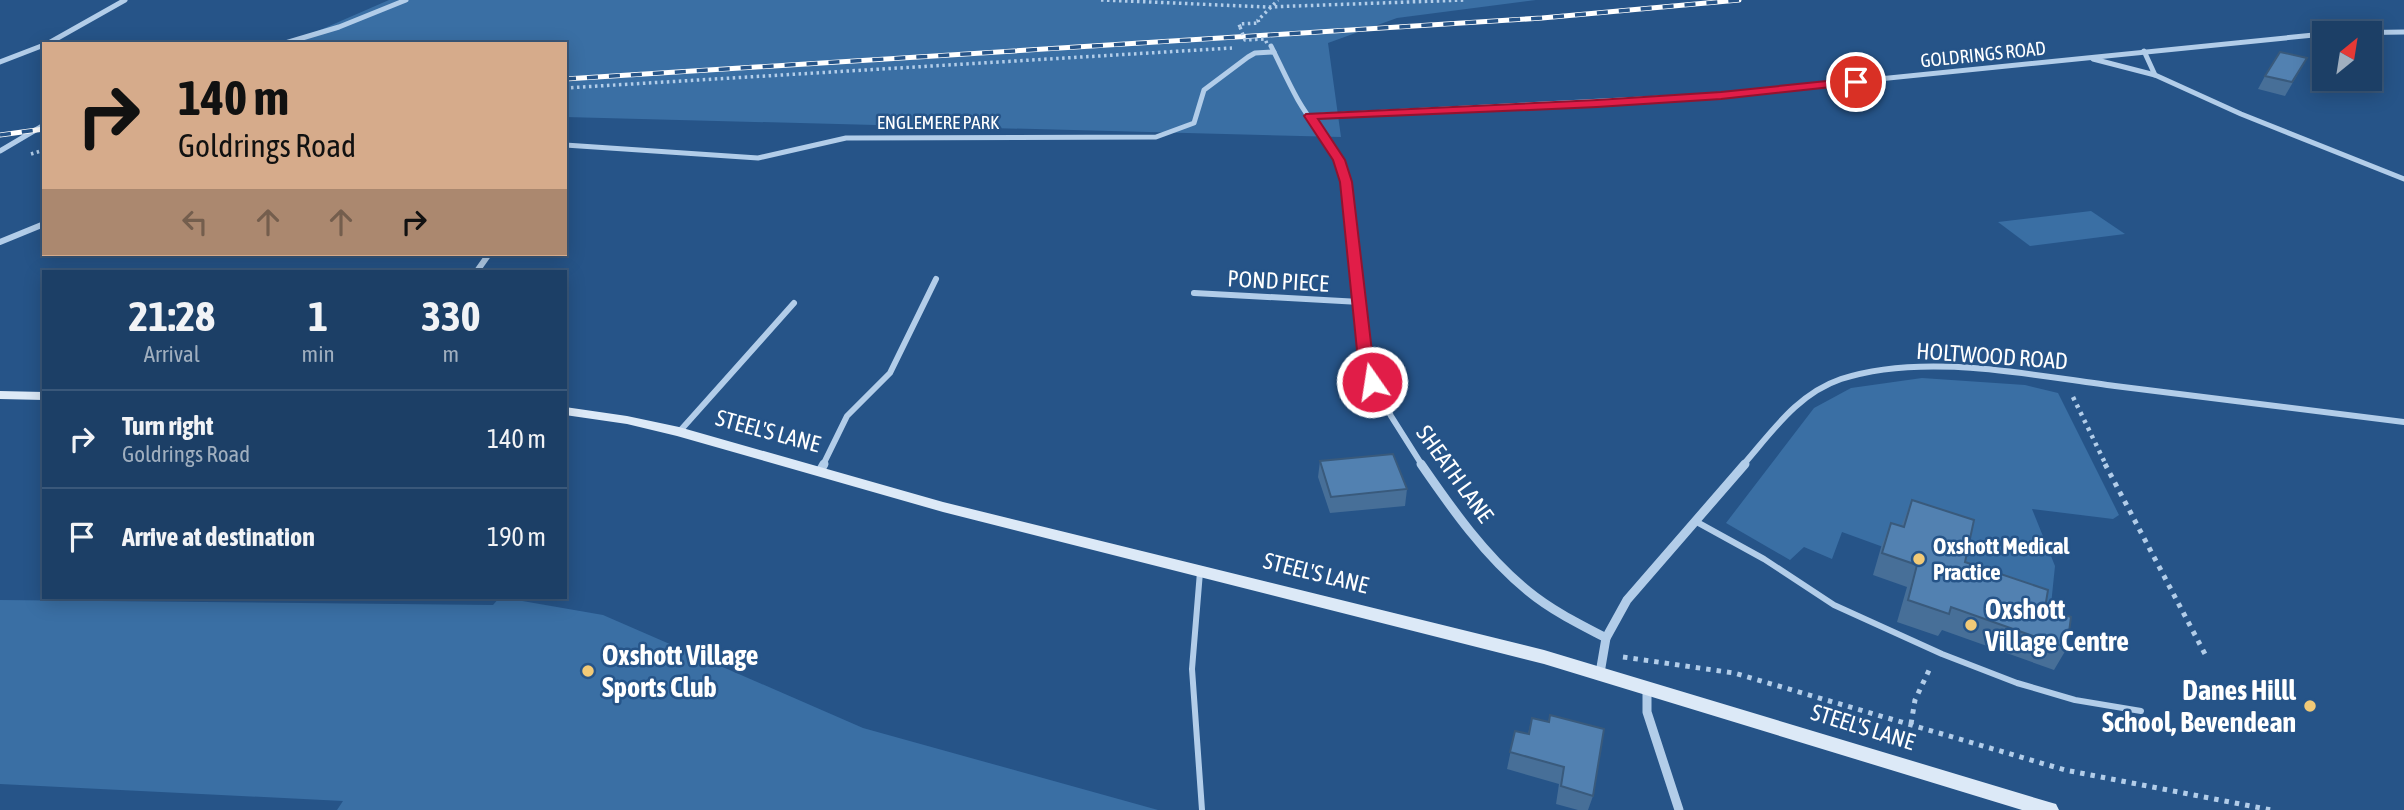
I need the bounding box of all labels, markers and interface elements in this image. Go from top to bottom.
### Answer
north arrow [2312,21,2382,91]
map controls [2312,21,2382,91]
street label: GOLDRINGS ROAD [1919,36,2047,72]
pin [1826,52,1886,112]
icon: arrive [1837,63,1875,101]
text: 140 m [178,69,289,125]
icon: right [63,70,154,161]
street label: ENGLEMERE PARK [877,111,1000,133]
text: Goldrings Road [178,127,356,164]
icon: left [176,203,214,241]
icon: ahead [249,203,287,241]
icon: ahead [322,203,360,241]
icon: right [395,203,433,241]
street label: POND PIECE [1227,265,1330,297]
text: 21:28 [129,292,215,340]
text: 1 [308,292,328,340]
text: 330 [421,292,480,340]
street label: HOLTWOOD ROAD [1915,338,2069,374]
text: Arrival [144,341,200,367]
text: min [302,341,335,367]
text: m [443,341,459,367]
position arrow [1335,345,1409,419]
street label: STEEL'S LANE [713,405,823,457]
text: Turn right [122,411,213,441]
icon: right [63,420,101,458]
street label: SHEATH LANE [1411,421,1499,528]
text: 140 m [487,424,546,454]
text: Goldrings Road [122,441,250,467]
icon: arrive [63,518,101,556]
text: Arrive at destination [122,522,315,552]
text: 190 m [487,522,546,552]
place label: Oxshott Medical Practice [1933,533,2070,585]
street label: STEEL'S LANE [1261,547,1371,599]
marker: Oxshott Medical Practice [1911,551,1927,567]
place label: Oxshott Village Centre [1984,593,2129,657]
marker: Oxshott Village Centre [1963,617,1979,633]
place label: Oxshott Village Sports Club [602,639,758,703]
marker: Oxshott Village Sports Club [580,663,596,679]
place label: Danes Hilll School, Bevendean [2102,674,2297,738]
marker: Danes Hilll School, Bevendean [2302,698,2318,714]
street label: STEEL'S LANE [1808,699,1918,755]

